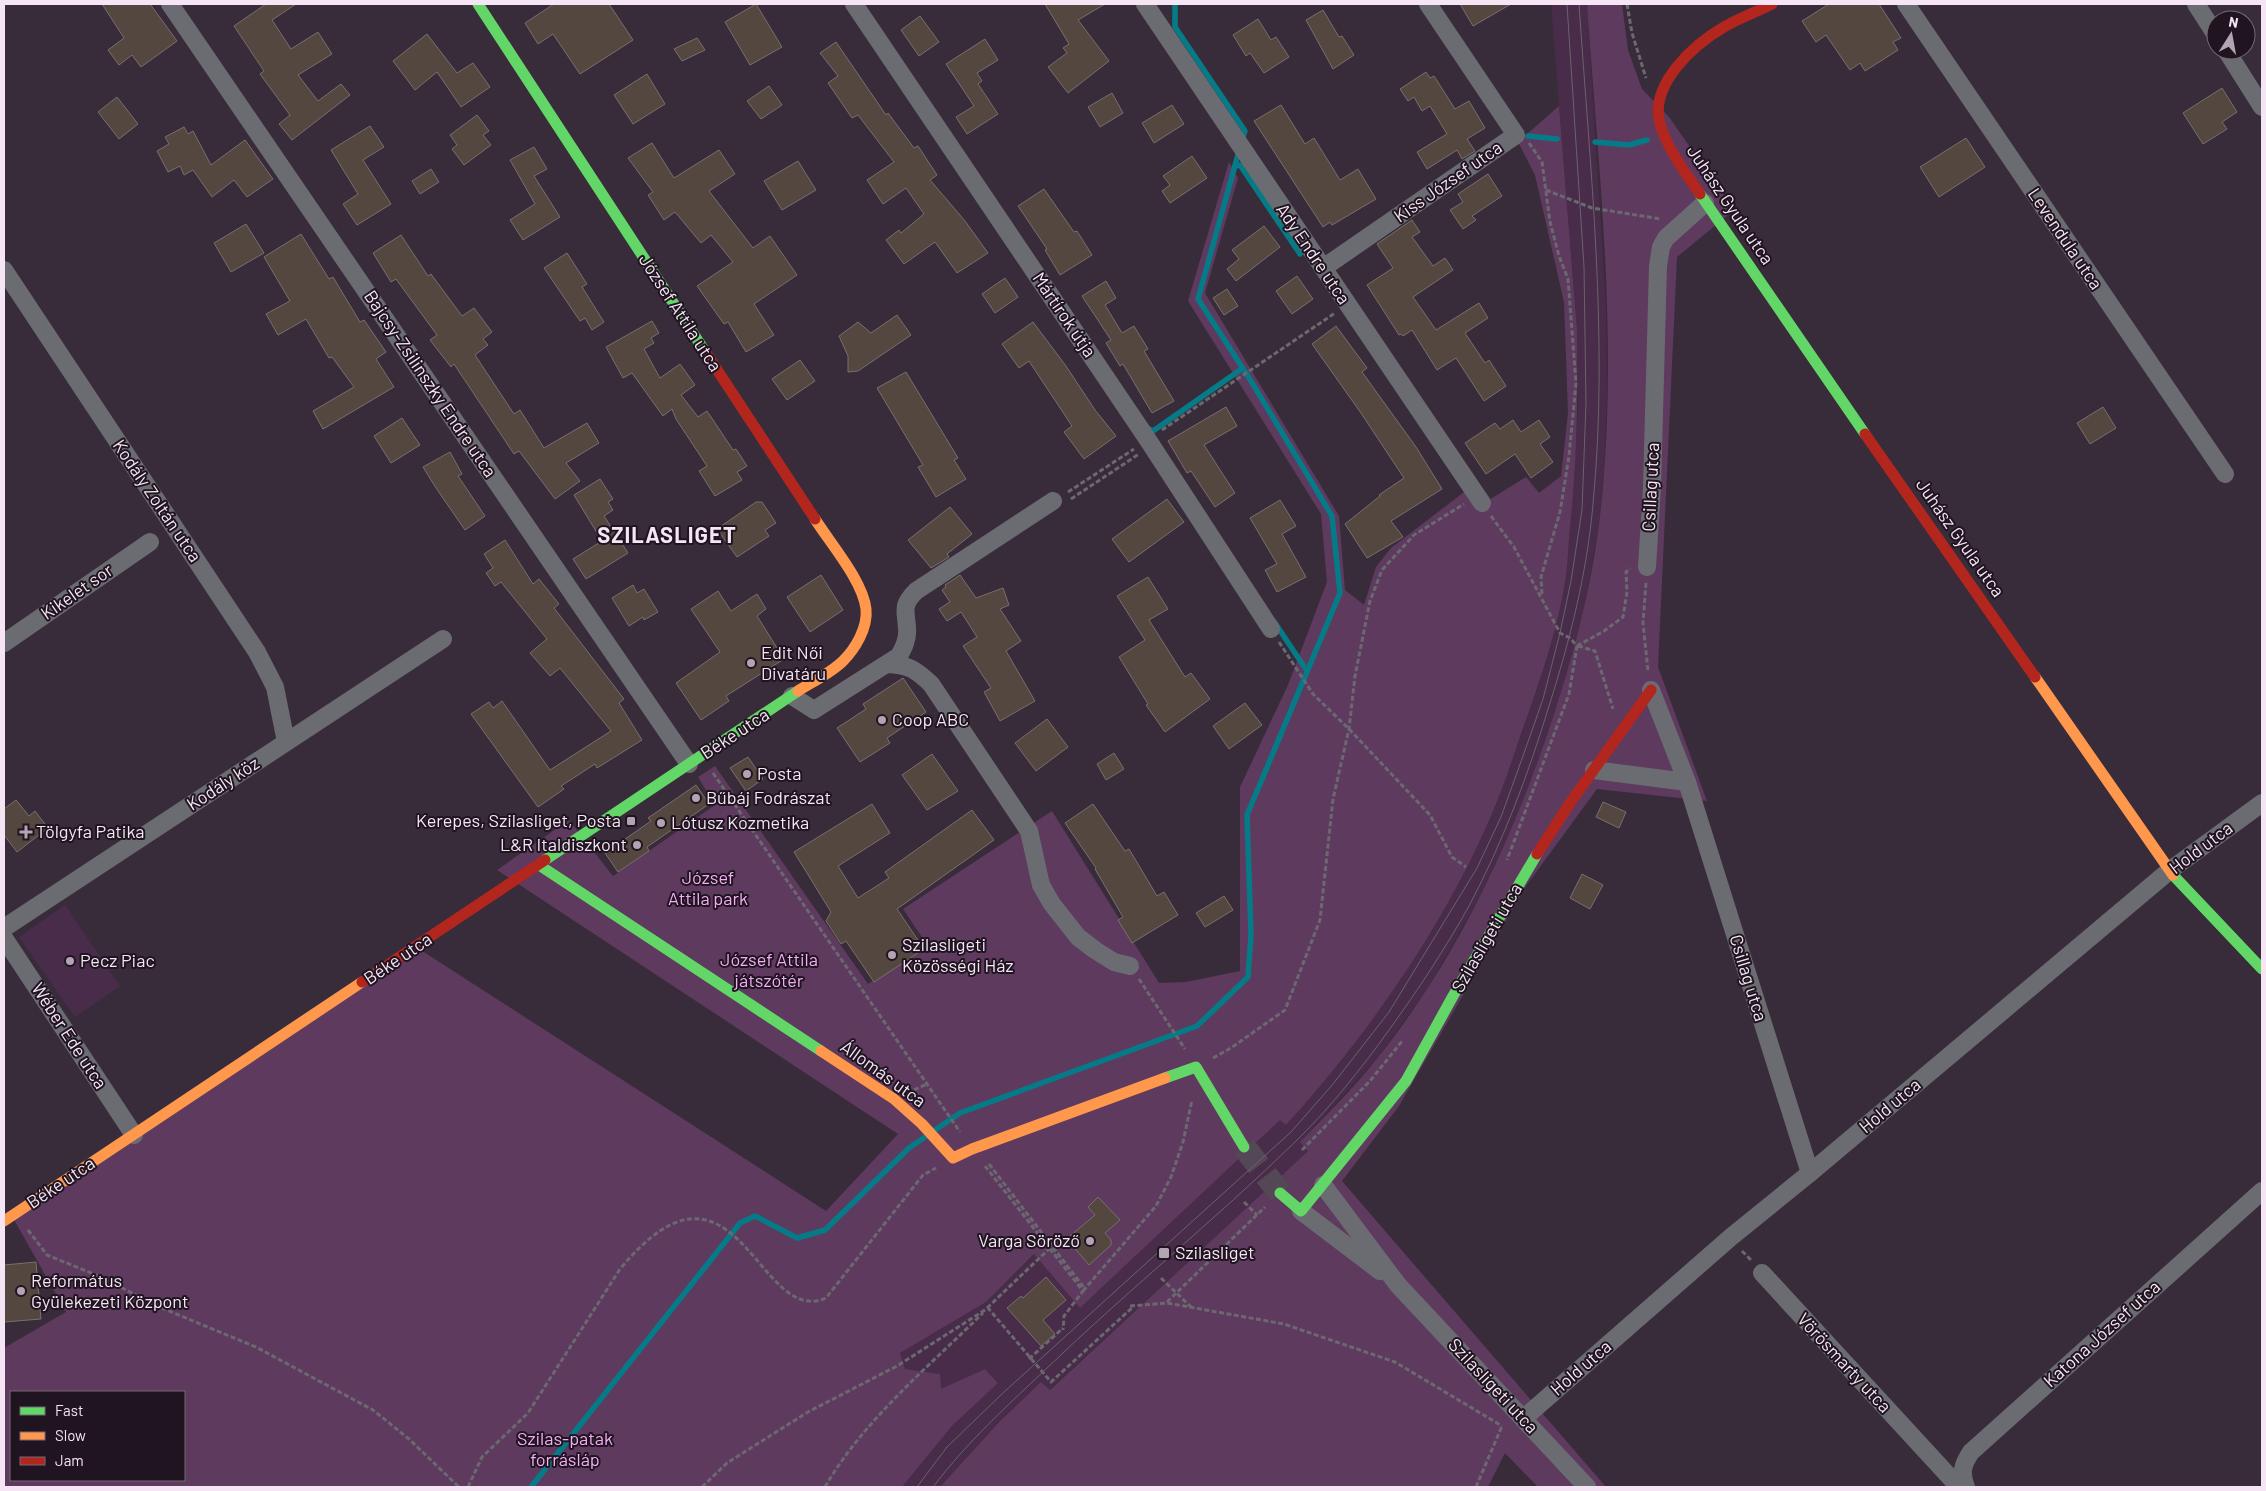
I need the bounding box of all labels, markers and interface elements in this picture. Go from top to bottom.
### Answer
north arrow [2206,10,2256,60]
text: N [2227,13,2240,31]
street label: Kiss József utca [1389,136,1506,227]
street label: Juhász Gyula utca [1683,140,1779,268]
street label: Levendula utca [2024,183,2108,293]
street label: Ady Endre utca [1272,199,1356,308]
street label: József Attila utca [635,249,727,375]
street label: Mártírok útja [1028,268,1101,361]
street label: Bajcsy-Zsilinszky Endre utca [360,286,502,481]
street label: Kodály Zoltán utca [109,435,207,566]
street label: Csillag utca [1637,442,1663,532]
street label: Juhász Gyula utca [1912,474,2010,601]
district label: SZILASLIGET [597,521,737,547]
street label: Kikelet sor [36,558,117,624]
place label: Edit Női Divatáru [761,641,826,684]
marker: Edit Női Divatáru [745,657,757,669]
street label: Béke utca [696,703,773,763]
place label: Coop ABC [892,708,969,730]
marker: Coop ABC [876,714,888,726]
street label: Kodály köz [182,752,263,815]
place label: Posta [757,762,802,784]
marker: Posta [741,768,753,780]
place label: Bűbáj Fodrászat [706,786,831,808]
marker: Bűbáj Fodrászat [690,792,702,804]
place label: Kerepes, Szilasliget, Posta [416,809,621,831]
place label: Lótusz Kozmetika [671,811,809,833]
marker: Kerepes, Szilasliget, Posta [625,815,637,827]
street label: Hold utca [2164,816,2236,878]
marker: Lótusz Kozmetika [655,817,667,829]
place label: Tölgyfa Patika [36,820,145,842]
marker: Tölgyfa Patika [20,826,32,838]
place label: L&R Italdiszkont [500,833,627,855]
marker: L&R Italdiszkont [631,839,643,851]
park label: József Attila park [668,866,748,909]
street label: Szilasligeti utca [1446,879,1526,996]
street label: Béke utca [359,927,436,989]
street label: Csillag utca [1725,932,1773,1024]
place label: Szilasligeti Közösségi Ház [902,933,1013,976]
park label: József Attila játszótér [720,948,818,991]
place label: Pecz Piac [80,949,155,971]
marker: Szilasligeti Közösségi Ház [886,949,898,961]
marker: Pecz Piac [64,955,76,967]
street label: Wéber Ede utca [27,978,112,1093]
street label: Állomás utca [837,1035,930,1111]
street label: Hold utca [1854,1073,1925,1137]
street label: Béke utca [22,1151,99,1213]
place label: Varga Söröző [978,1229,1080,1251]
marker: Varga Söröző [1084,1235,1096,1247]
place label: Szilasliget [1175,1241,1255,1263]
marker: Szilasliget [1157,1246,1171,1260]
place label: Református Gyülekezeti Központ [31,1269,189,1312]
street label: Katona József utca [2038,1275,2164,1391]
marker: Református Gyülekezeti Központ [15,1285,27,1297]
street label: Vörösmarty utca [1793,1308,1896,1417]
street label: Szilasligeti utca [1444,1333,1543,1437]
street label: Hold utca [1545,1335,1615,1400]
legend [10,1391,185,1481]
text: Fast [55,1401,83,1419]
text: Slow [55,1426,86,1444]
park label: Szilas-patak forrásláp [517,1427,613,1470]
text: Jam [55,1451,84,1469]

